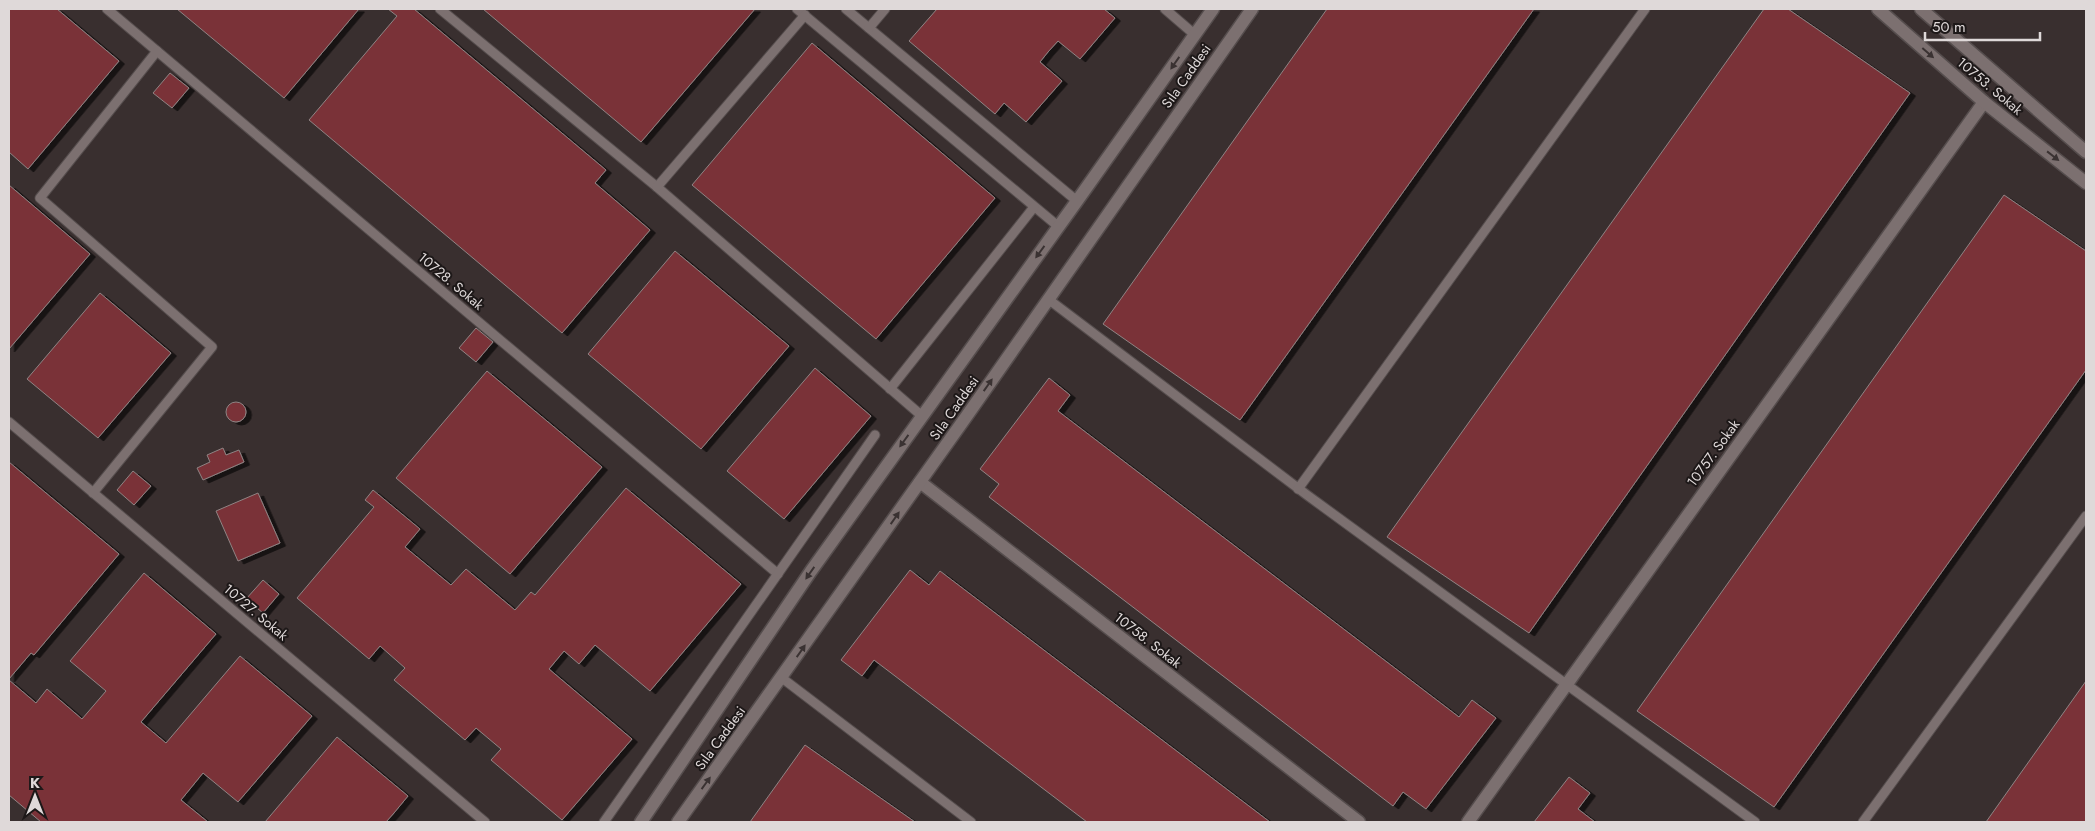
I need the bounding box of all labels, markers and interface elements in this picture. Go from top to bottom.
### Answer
scale bar [1925,10,2040,42]
text: 50 m [1932,16,1966,38]
street label: Sıla Caddesi [1157,40,1215,112]
one-way arrow [1921,47,1934,58]
street label: 10753. Sokak [1953,53,2028,120]
one-way arrow [1170,56,1180,69]
one-way arrow [2046,151,2059,162]
one-way arrow [1035,245,1045,259]
street label: 10728. Sokak [414,248,489,315]
street label: Sıla Caddesi [925,372,983,444]
one-way arrow [983,378,993,392]
street label: 10757. Sokak [1682,415,1745,491]
one-way arrow [899,434,909,448]
one-way arrow [889,512,900,525]
one-way arrow [805,566,815,580]
street label: 10727. Sokak [219,579,293,646]
street label: 10758. Sokak [1110,607,1186,673]
one-way arrow [796,644,806,657]
street label: Sıla Caddesi [690,702,750,774]
north arrow [10,771,60,821]
text: K [30,773,40,793]
one-way arrow [701,777,712,790]

